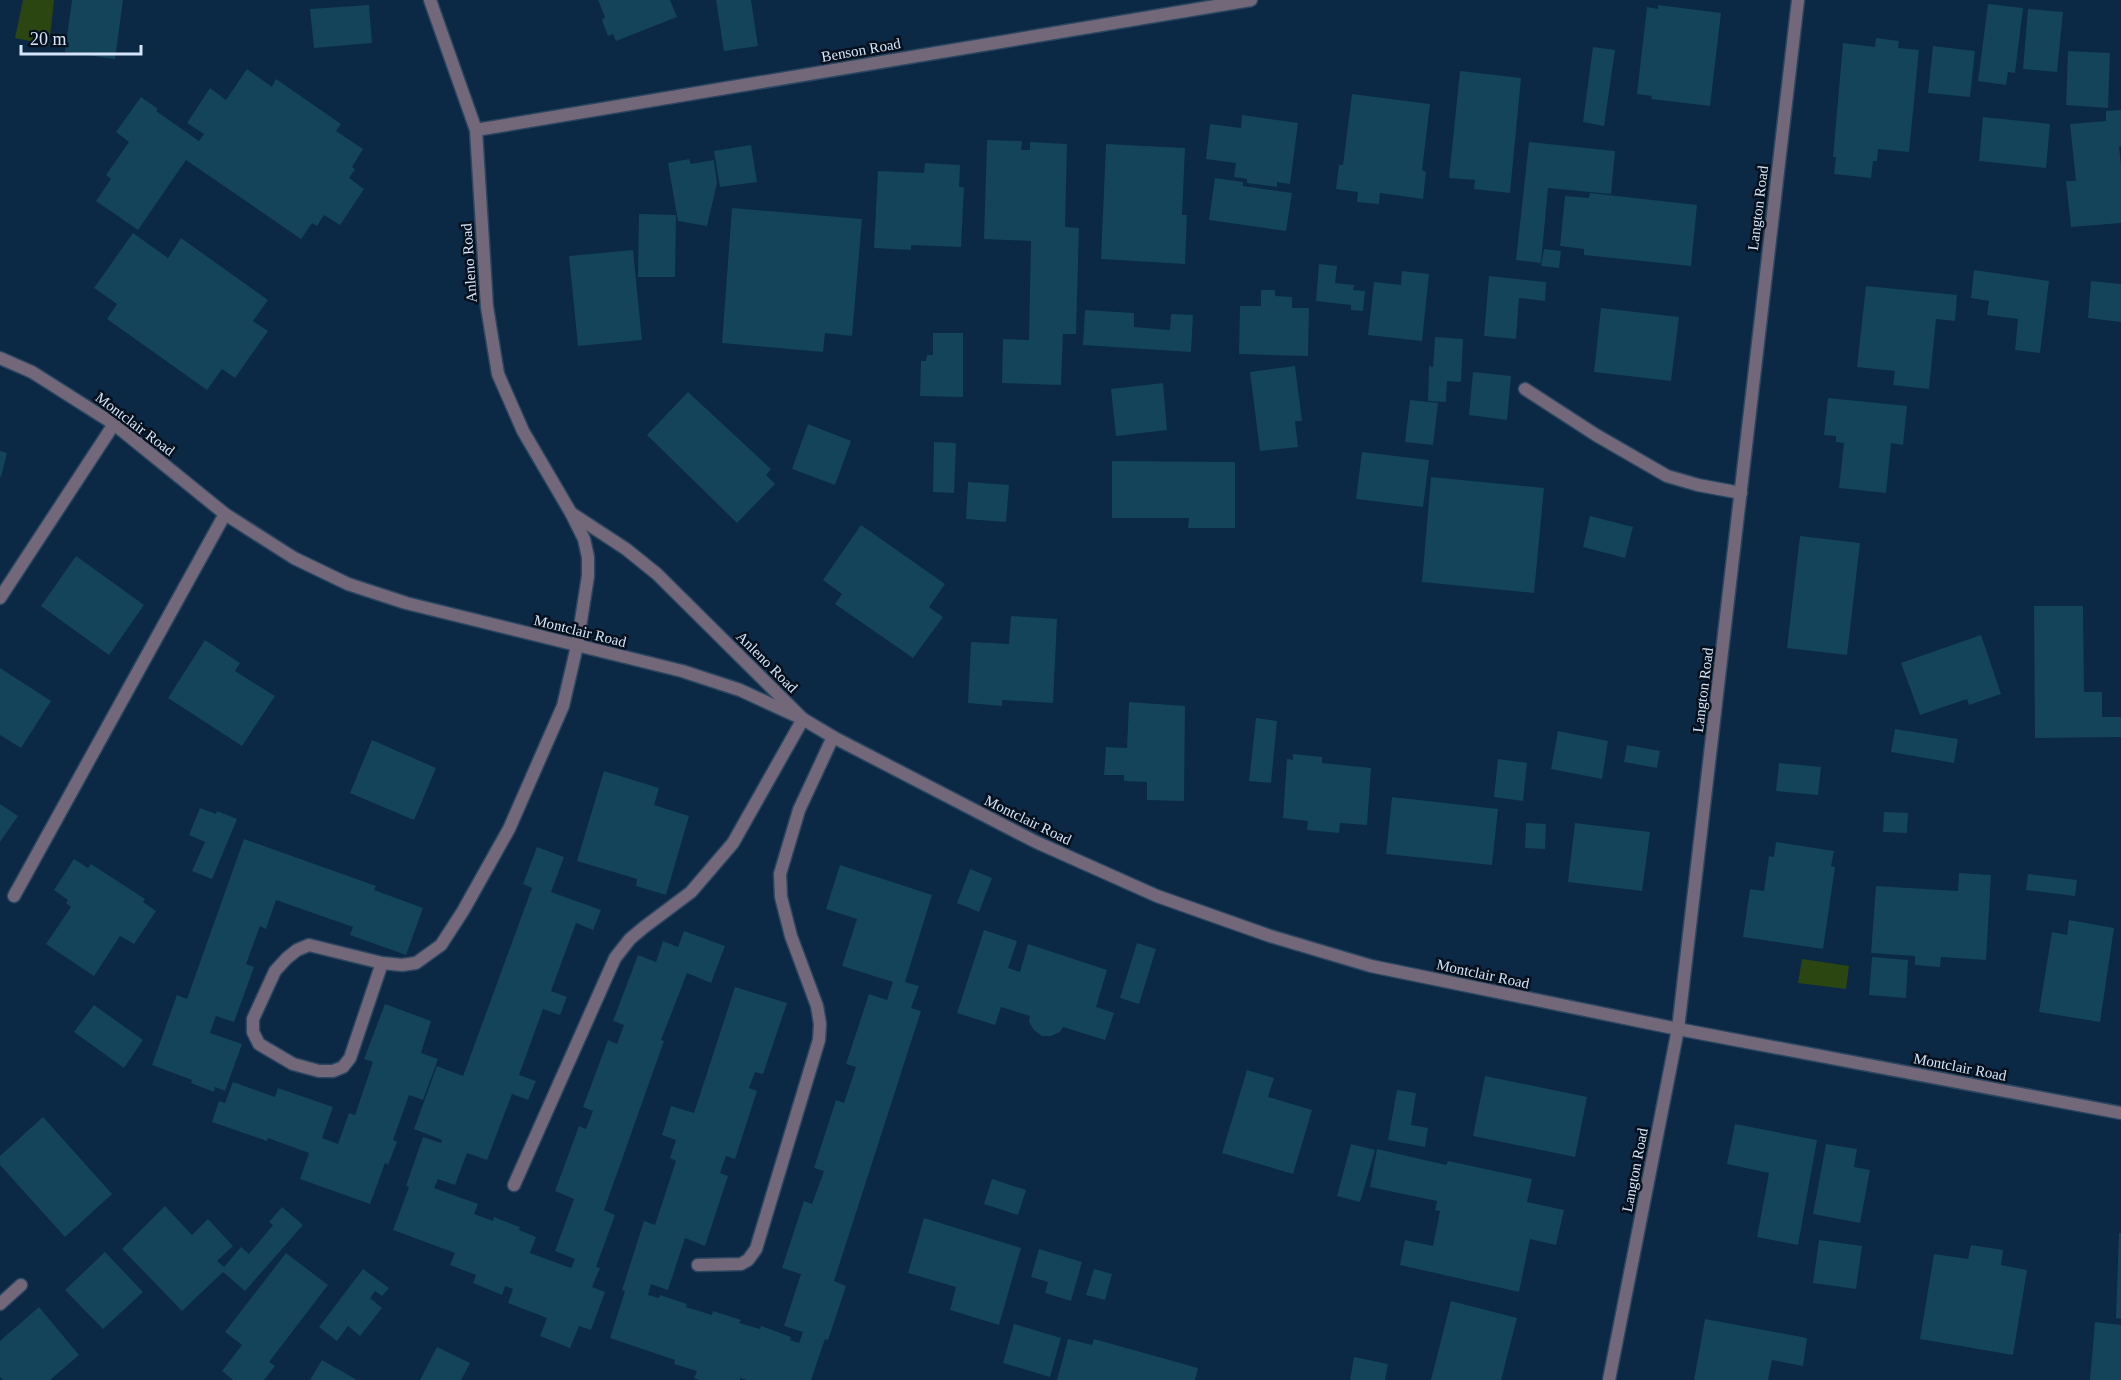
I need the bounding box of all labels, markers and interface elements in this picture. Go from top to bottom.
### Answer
scale bar [21,18,141,56]
text: 20 m [30,29,67,49]
street label: Benson Road [820,35,902,65]
street label: Langton Road [1745,164,1771,251]
street label: Anleno Road [458,222,480,303]
street label: Montclair Road [92,389,178,459]
street label: Montclair Road [532,612,628,650]
street label: Anleno Road [733,628,801,696]
street label: Langton Road [1690,646,1716,733]
street label: Montclair Road [982,792,1074,848]
street label: Montclair Road [1435,956,1531,992]
street label: Montclair Road [1912,1050,2008,1084]
street label: Langton Road [1619,1126,1651,1213]

